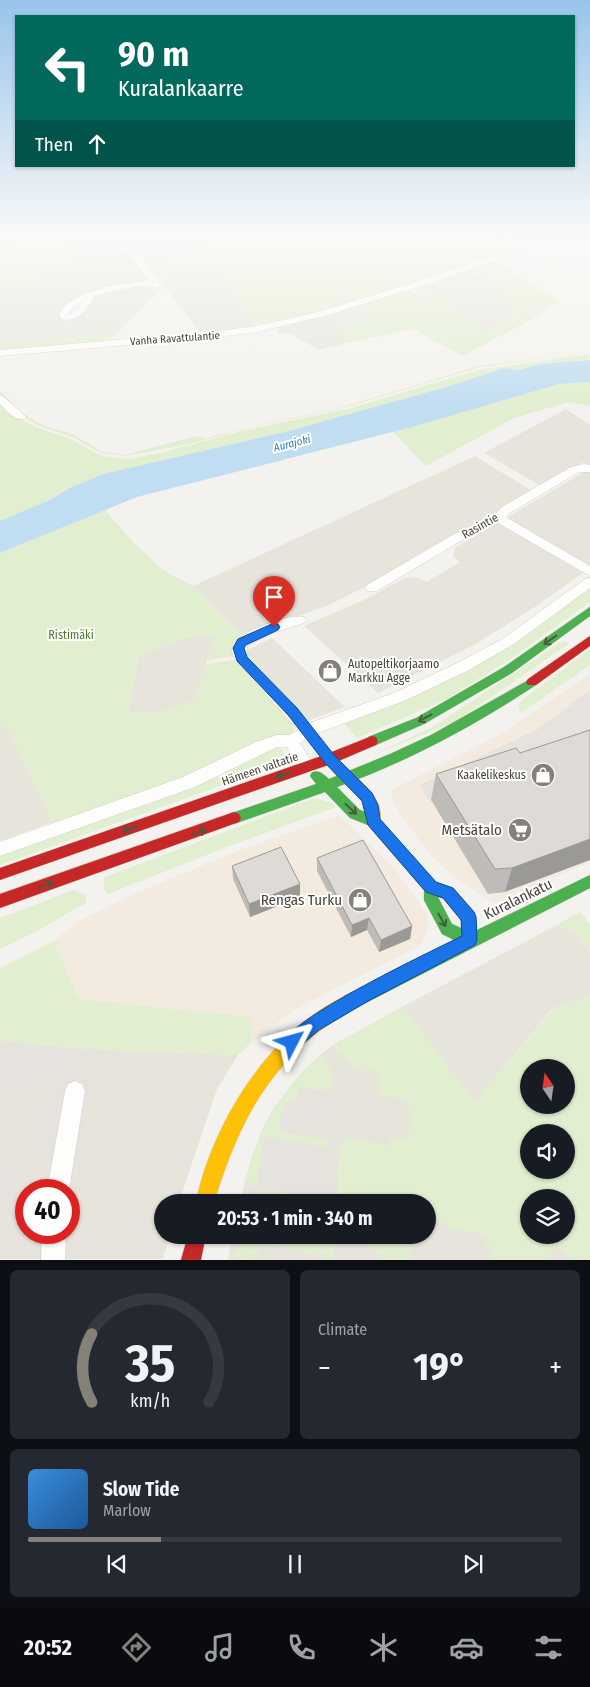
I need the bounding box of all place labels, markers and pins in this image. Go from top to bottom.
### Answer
pin [253,576,295,627]
place label: Autopeltikorjaamo Markku Agge [348,657,439,685]
shop icon: Autopeltikorjaamo Markku Agge [317,658,343,684]
shop icon: Kaakelikeskus [530,762,556,788]
place label: Kaakelikeskus [457,768,526,782]
supermarket icon: Metsätalo [507,817,533,843]
place label: Metsätalo [442,821,502,839]
shop icon: Rengas Turku [347,887,373,913]
place label: Rengas Turku [261,891,342,909]

